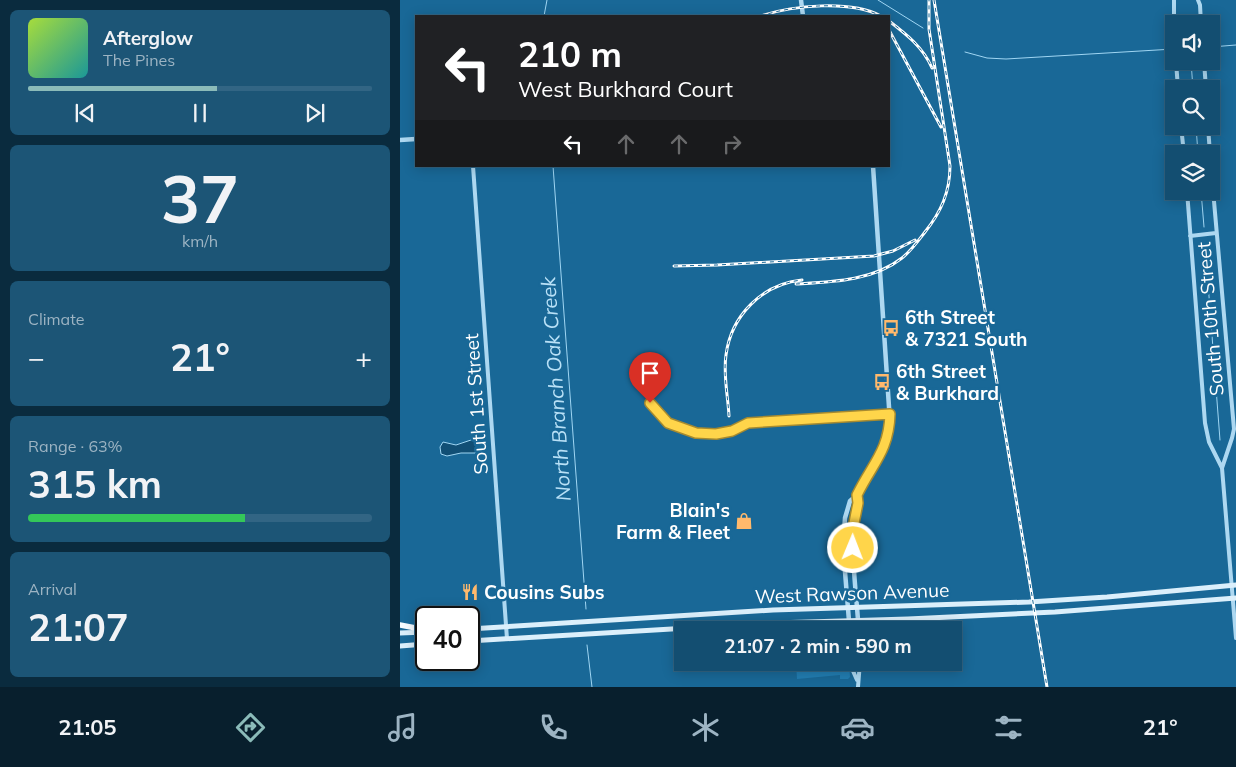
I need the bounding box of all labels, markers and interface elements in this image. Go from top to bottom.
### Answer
map controls [1165,15,1220,200]
button: sound [1165,15,1220,70]
text: Afterglow [103,26,193,50]
text: 210 m [518,32,622,76]
icon: left [435,35,500,100]
text: The Pines [103,50,175,70]
text: West Burkhard Court [518,75,733,103]
button: search [1165,80,1220,135]
icon: previous [71,99,99,127]
icon: pause [186,99,214,127]
icon: next [301,99,329,127]
icon: left [559,130,587,158]
icon: ahead [612,130,640,158]
icon: ahead [665,130,693,158]
icon: right [718,130,746,158]
button: layers [1165,145,1220,200]
text: 37 [161,158,239,239]
text: km/h [182,231,218,251]
street label: South 10th Street [1191,241,1229,397]
water label: North Branch Oak Creek [535,275,576,502]
place label: 6th Street & 7321 South [905,305,1028,351]
text: Climate [28,309,84,329]
bus stop icon: 6th Street & 7321 South [881,318,901,338]
street label: South 1st Street [459,332,493,475]
text: 21° [170,333,230,381]
text: − [28,340,45,375]
text: + [355,340,372,375]
pin [629,352,671,403]
icon: arrive [636,359,664,387]
place label: 6th Street & Burkhard [896,359,999,405]
bus stop icon: 6th Street & Burkhard [872,372,892,392]
text: Range · 63% [28,436,123,456]
text: 315 km [28,460,162,508]
place label: Blain's Farm & Fleet [616,498,730,544]
shop icon: Blain's Farm & Fleet [734,511,754,531]
position arrow [826,521,878,573]
street label: West Rawson Avenue [754,578,950,608]
text: Arrival [28,579,77,599]
place label: Cousins Subs [484,580,604,604]
restaurant icon: Cousins Subs [460,582,480,602]
text: 21:07 [28,603,129,651]
speed limit sign: 40 [415,606,480,671]
text: 21:07 · 2 min · 590 m [724,634,912,658]
icon: directions [233,710,268,745]
icon: music [385,710,420,745]
icon: phone [536,710,571,745]
icon: climate [688,710,723,745]
icon: car [840,710,875,745]
icon: filters [991,710,1026,745]
text: 21:05 [58,713,117,741]
text: 21° [1143,713,1178,741]

